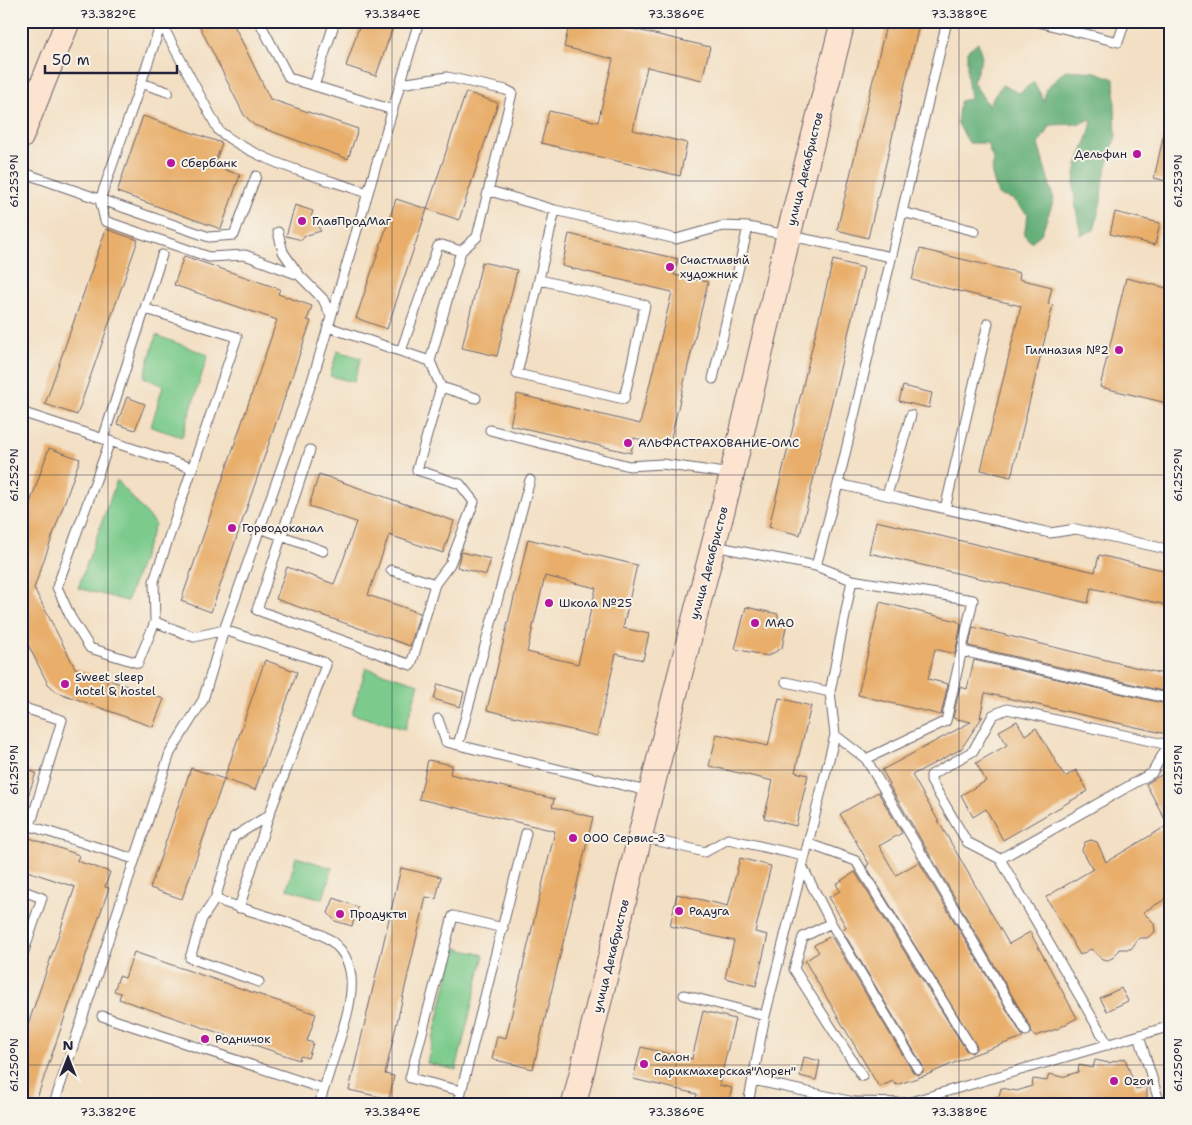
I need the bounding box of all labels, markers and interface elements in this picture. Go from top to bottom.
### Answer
text: 73.382°E [80,6,136,22]
text: 73.384°E [364,6,420,22]
text: 73.386°E [648,6,704,22]
text: 73.388°E [931,6,987,22]
scale bar [45,42,178,74]
text: 50 m [52,50,90,70]
street label: улица Декабристов [783,111,827,227]
place label: Дельфин [1074,146,1127,162]
marker: Дельфин [1131,148,1143,160]
text: 61.253°N [6,154,22,208]
text: 61.253°N [1170,154,1186,208]
place label: Сбербанк [181,155,238,171]
marker: Сбербанк [165,157,177,169]
place label: ГлавПродМаг [312,213,392,229]
marker: ГлавПродМаг [296,215,308,227]
place label: Счастливый художник [680,252,750,282]
marker: Счастливый художник [664,261,676,273]
place label: Гимназия №2 [1025,342,1109,358]
marker: Гимназия №2 [1113,344,1125,356]
place label: АЛЬФАСТРАХОВАНИЕ-ОМС [638,435,799,451]
marker: АЛЬФАСТРАХОВАНИЕ-ОМС [622,437,634,449]
text: 61.252°N [6,448,22,502]
text: 61.252°N [1170,448,1186,502]
street label: улица Декабристов [686,505,732,621]
place label: Горводоканал [242,520,324,536]
marker: Горводоканал [226,522,238,534]
place label: Школа №25 [559,595,632,611]
marker: Школа №25 [543,597,555,609]
place label: МАО [765,615,794,631]
marker: МАО [749,617,761,629]
place label: Sweet sleep hotel & hostel [75,669,156,699]
marker: Sweet sleep hotel & hostel [59,678,71,690]
text: 61.251°N [6,745,22,795]
text: 61.251°N [1170,745,1186,795]
place label: ООО Сервис-3 [583,830,665,846]
marker: ООО Сервис-3 [567,832,579,844]
street label: улица Декабристов [589,898,633,1014]
place label: Радуга [689,903,730,919]
marker: Радуга [673,905,685,917]
place label: Продукты [350,906,407,922]
marker: Продукты [334,908,346,920]
place label: Родничок [215,1031,271,1047]
north arrow [42,1032,92,1082]
marker: Родничок [199,1033,211,1045]
text: N [62,1036,74,1054]
text: 61.250°N [6,1038,22,1092]
text: 61.250°N [1170,1038,1186,1092]
place label: Салон парикмахерская"Лорен" [654,1049,796,1079]
marker: Салон парикмахерская"Лорен" [638,1058,650,1070]
place label: Ozon [1124,1073,1154,1089]
marker: Ozon [1108,1075,1120,1087]
text: 73.382°E [80,1104,136,1120]
text: 73.384°E [364,1104,420,1120]
text: 73.386°E [648,1104,704,1120]
text: 73.388°E [931,1104,987,1120]

